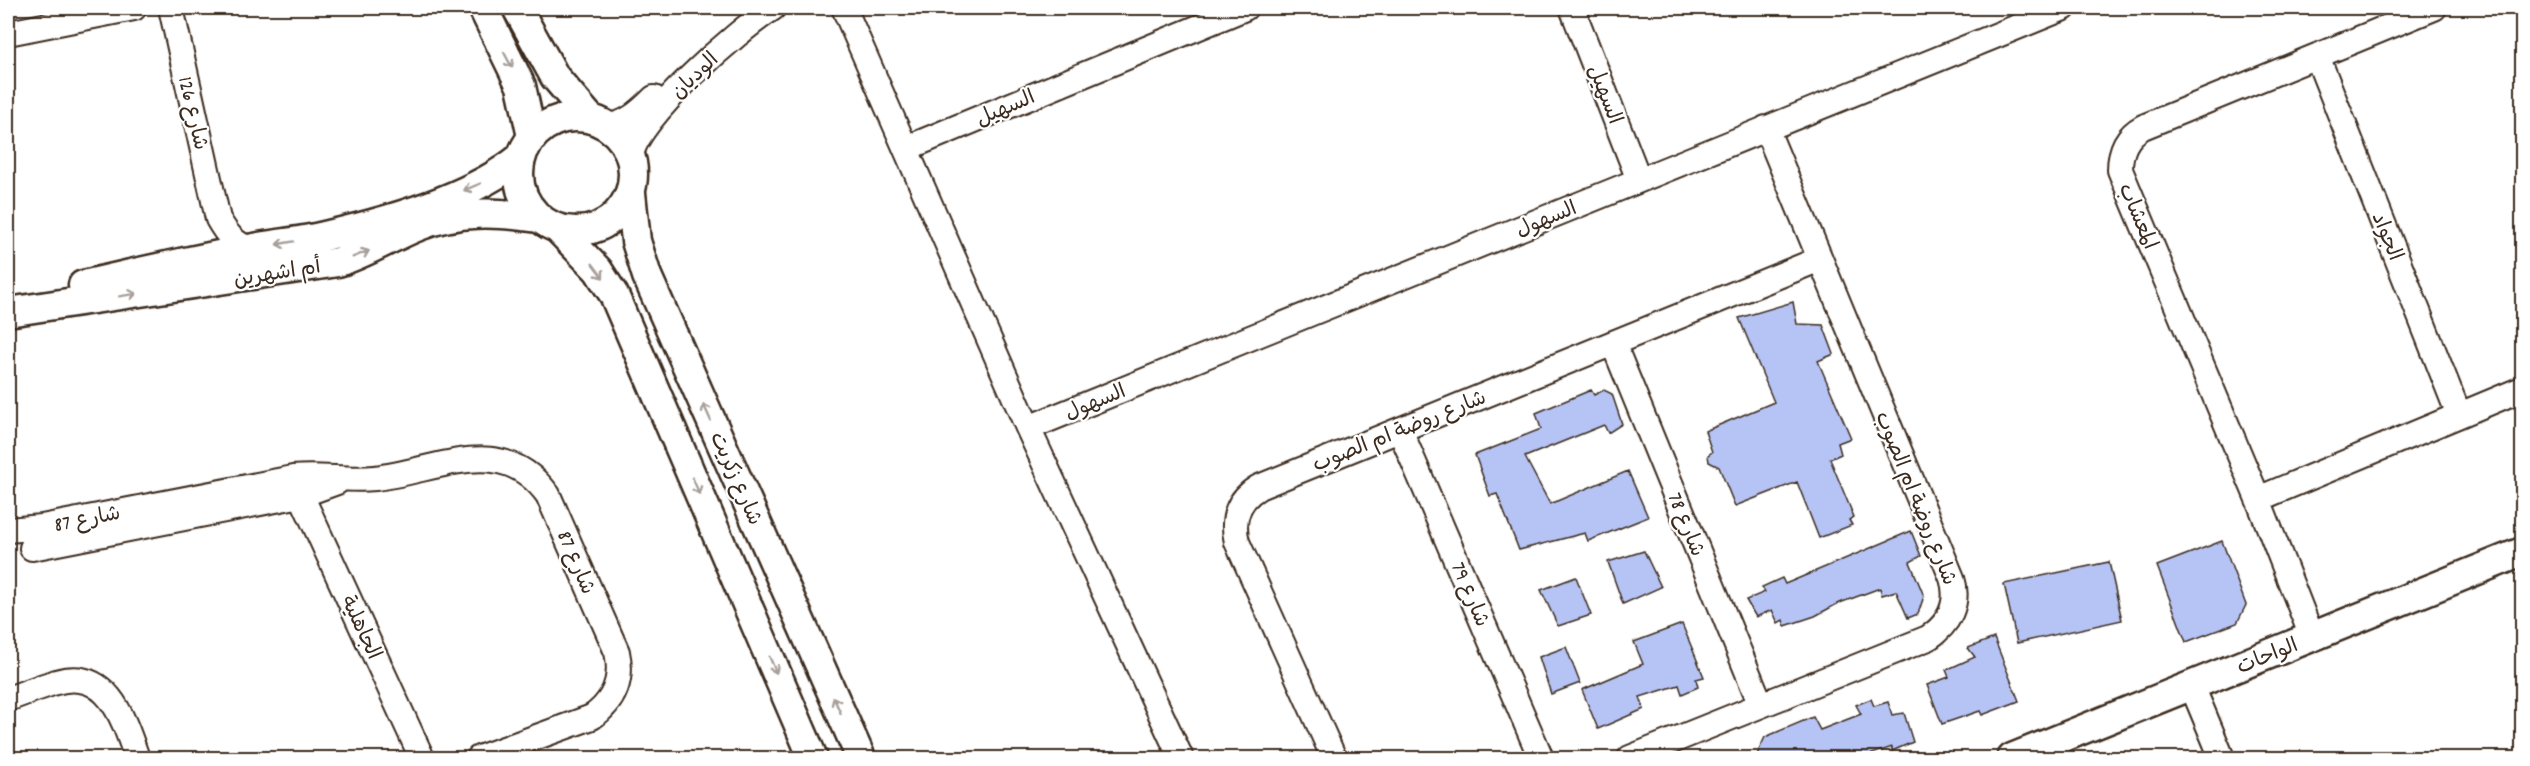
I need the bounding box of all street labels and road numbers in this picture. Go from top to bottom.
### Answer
street label: الوديان [665,47,727,108]
street label: السهيل [1578,61,1628,129]
street label: شارع 126 [168,74,214,153]
street label: السهيل [972,84,1041,136]
street label: المعشاب [2109,179,2164,255]
street label: السهول [1512,195,1582,247]
street label: الجواد [2362,208,2409,266]
street label: أم اشهرين [232,253,323,297]
street label: السهول [1061,378,1131,430]
street label: شارع روضة ام الصوب [1309,384,1491,481]
street label: شارع روضة ام الصوب [1866,408,1963,590]
street label: شارع زكريت [700,428,768,531]
street label: شارع 78 [1658,489,1711,562]
street label: شارع 87 [52,500,123,542]
street label: شارع 87 [547,527,601,600]
street label: شارع 79 [1441,558,1495,632]
street label: الجاهلية [331,591,387,665]
street label: الواحات [2233,632,2303,684]

